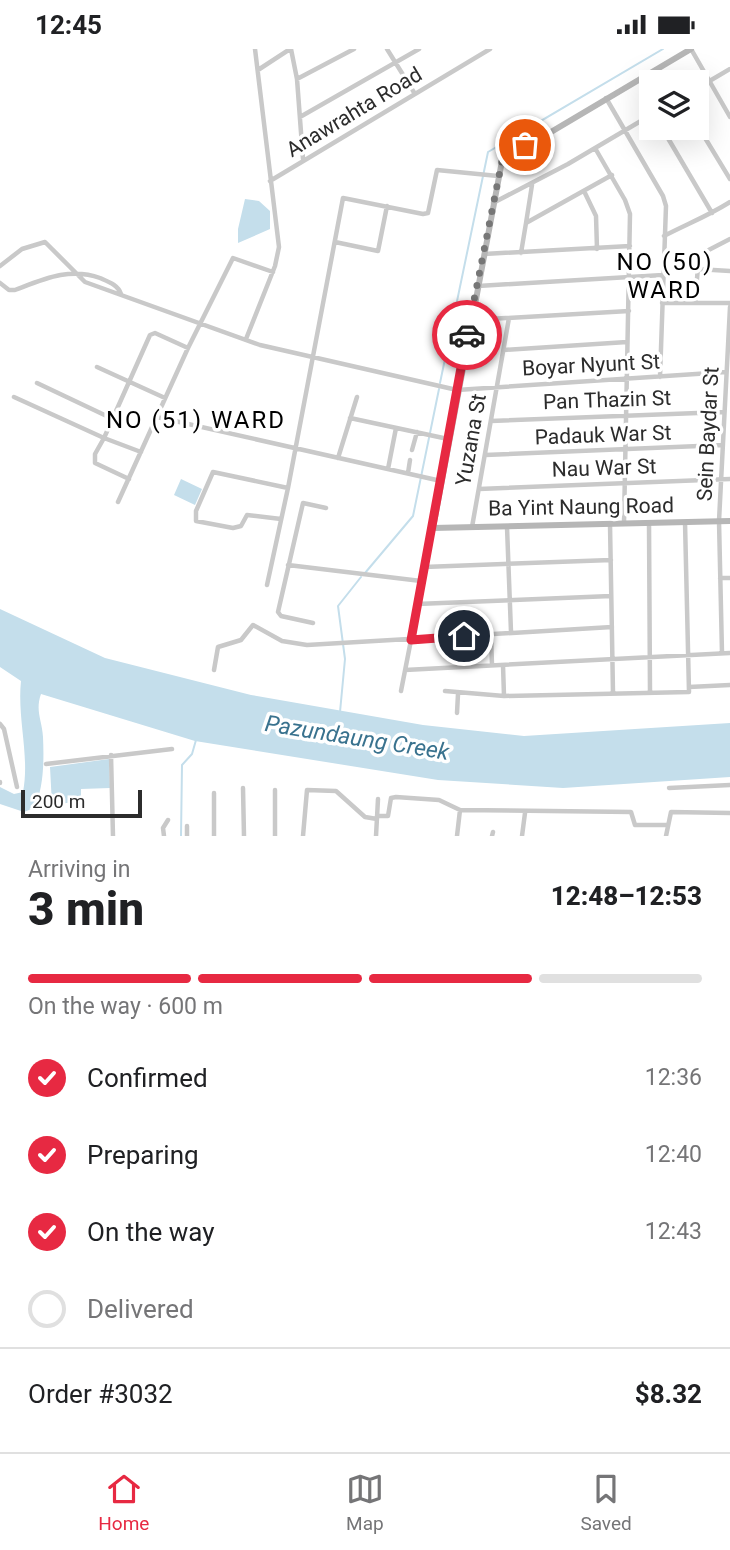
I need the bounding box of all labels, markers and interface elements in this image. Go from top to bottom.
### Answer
text: 12:45 [35,10,102,40]
street label: Anawrahta Road [282,62,426,162]
map controls [639,70,709,140]
button: layers [639,70,709,140]
pin [495,115,555,175]
icon: bag [506,126,544,164]
district label: NO (50) WARD [616,248,714,304]
courier [432,300,502,370]
icon: car [448,316,486,354]
street label: Boyar Nyunt St [521,349,661,381]
street label: Sein Baydar St [692,366,724,502]
street label: Pan Thazin St [543,386,672,414]
street label: Yuzana St [451,392,491,488]
district label: NO (51) WARD [106,406,286,434]
street label: Padauk War St [534,421,672,449]
street label: Nau War St [551,454,657,482]
street label: Ba Yint Naung Road [488,493,674,521]
pin [434,606,494,666]
icon: home [445,617,483,655]
water label: Pazundaung Creek [263,710,452,766]
scale bar [21,787,142,819]
text: 200 m [32,790,85,813]
text: Arriving in [28,856,131,883]
text: 12:48–12:53 [551,881,702,911]
text: 3 min [28,882,144,936]
text: On the way · 600 m [28,993,223,1020]
icon: check [28,1059,66,1097]
text: Confirmed [87,1063,208,1093]
text: 12:36 [645,1064,702,1091]
icon: check [28,1136,66,1174]
text: Preparing [87,1140,199,1170]
text: 12:40 [645,1141,702,1168]
icon: check [28,1213,66,1251]
text: On the way [87,1217,215,1247]
text: 12:43 [645,1218,702,1245]
text: Delivered [87,1294,194,1324]
text: Order #3032 [28,1379,173,1409]
text: $8.32 [635,1379,702,1409]
tab: Home [98,1470,149,1535]
tab: Map [346,1470,384,1535]
tab: Saved [580,1470,632,1535]

